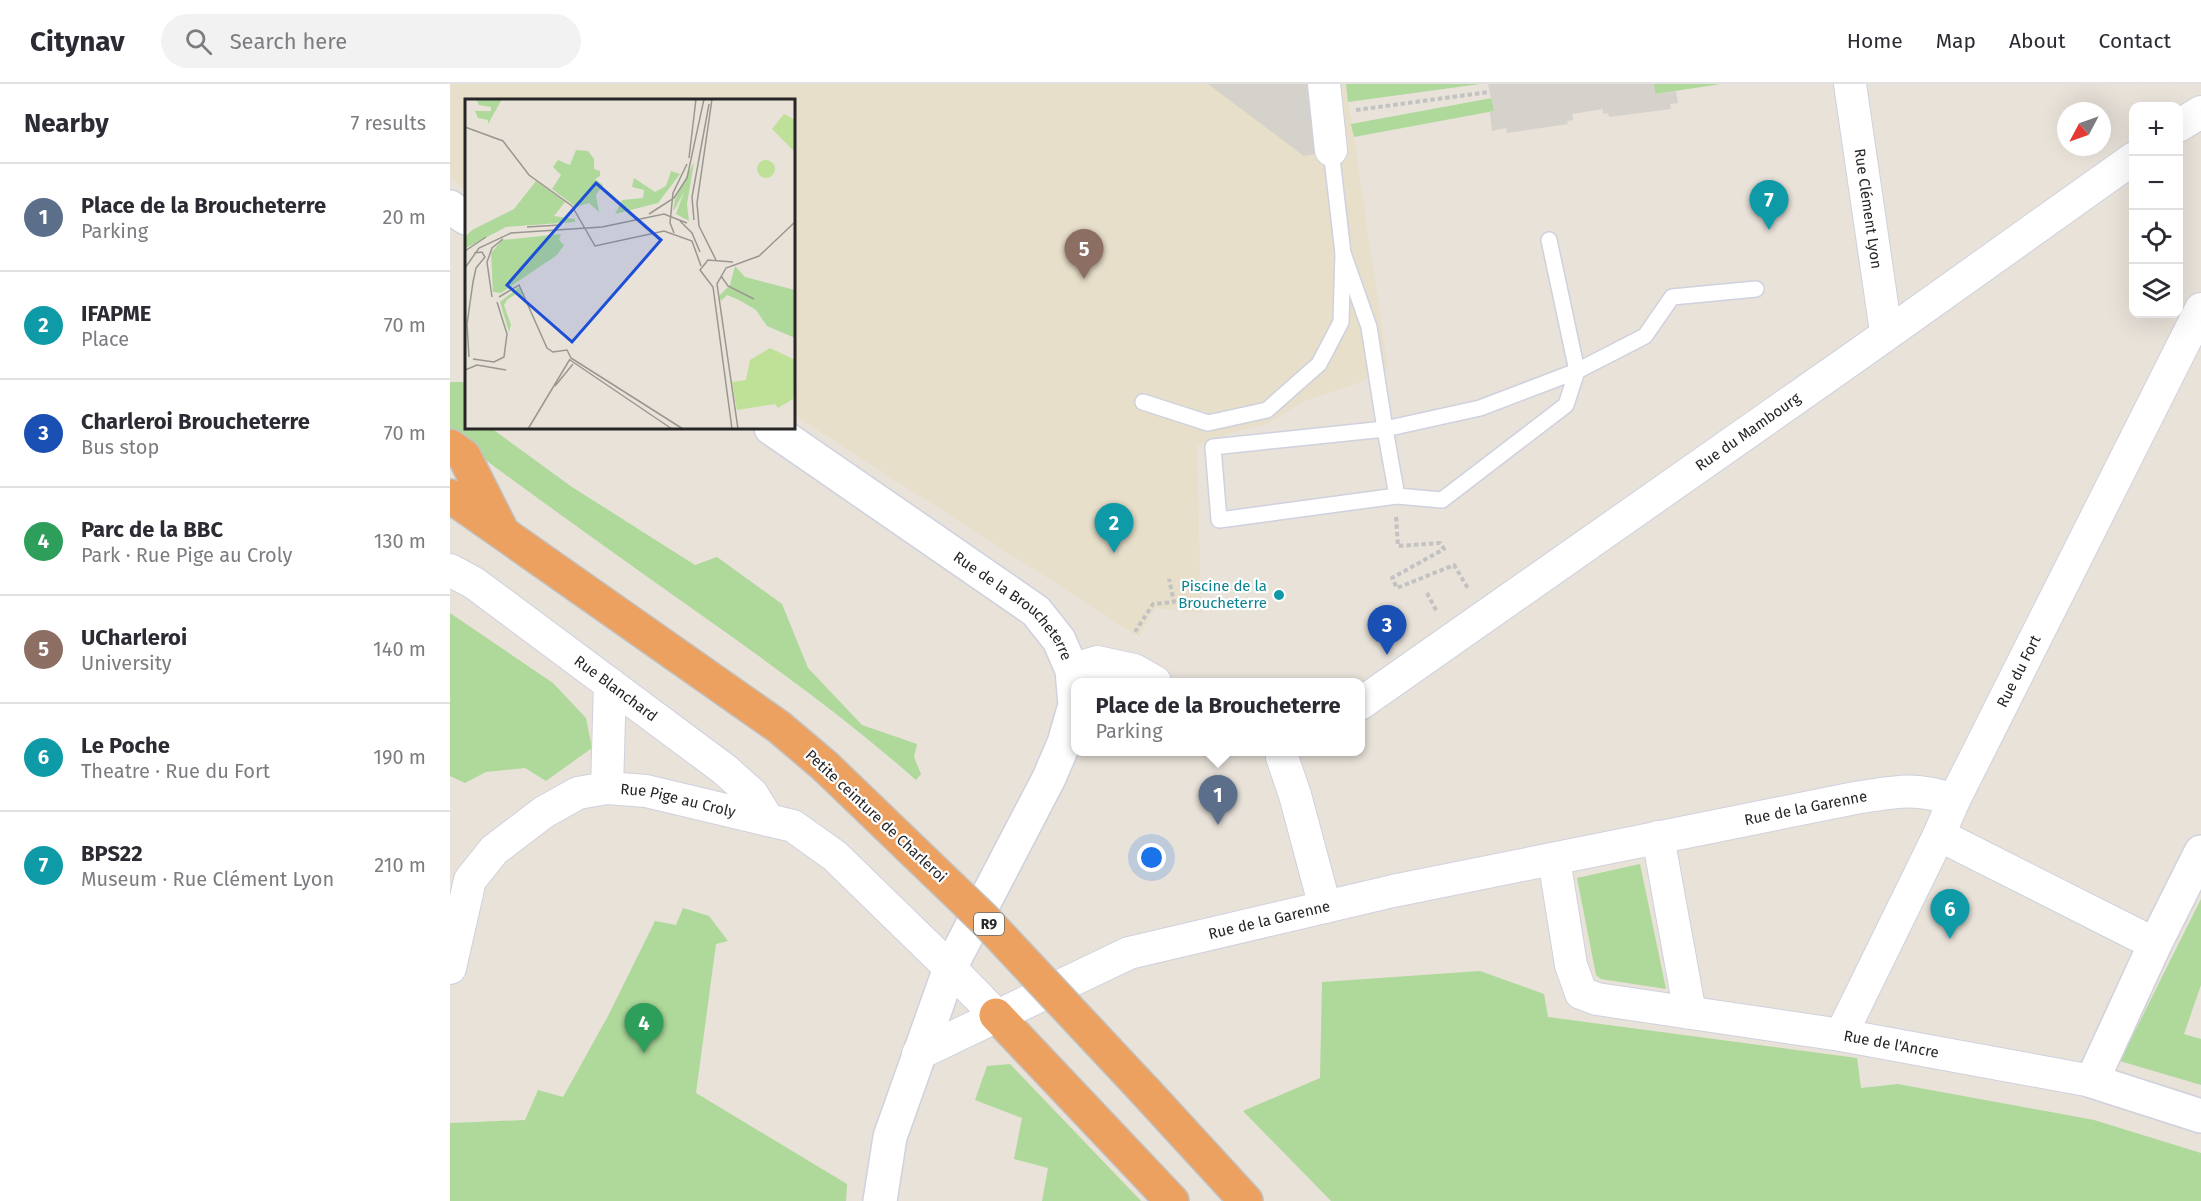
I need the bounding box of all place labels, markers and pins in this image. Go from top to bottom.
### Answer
pin: 7 [1750,180,1788,230]
pin: 5 [1064,230,1104,279]
pin: 2 [1094,504,1134,553]
place label: Piscine de la Broucheterre [1178,577,1267,612]
marker: Piscine de la Broucheterre [1272,588,1286,602]
pin: 3 [1368,606,1406,655]
pin: 1 [1198,776,1238,825]
pin: 6 [1930,890,1970,939]
pin: 4 [624,1004,664,1053]

